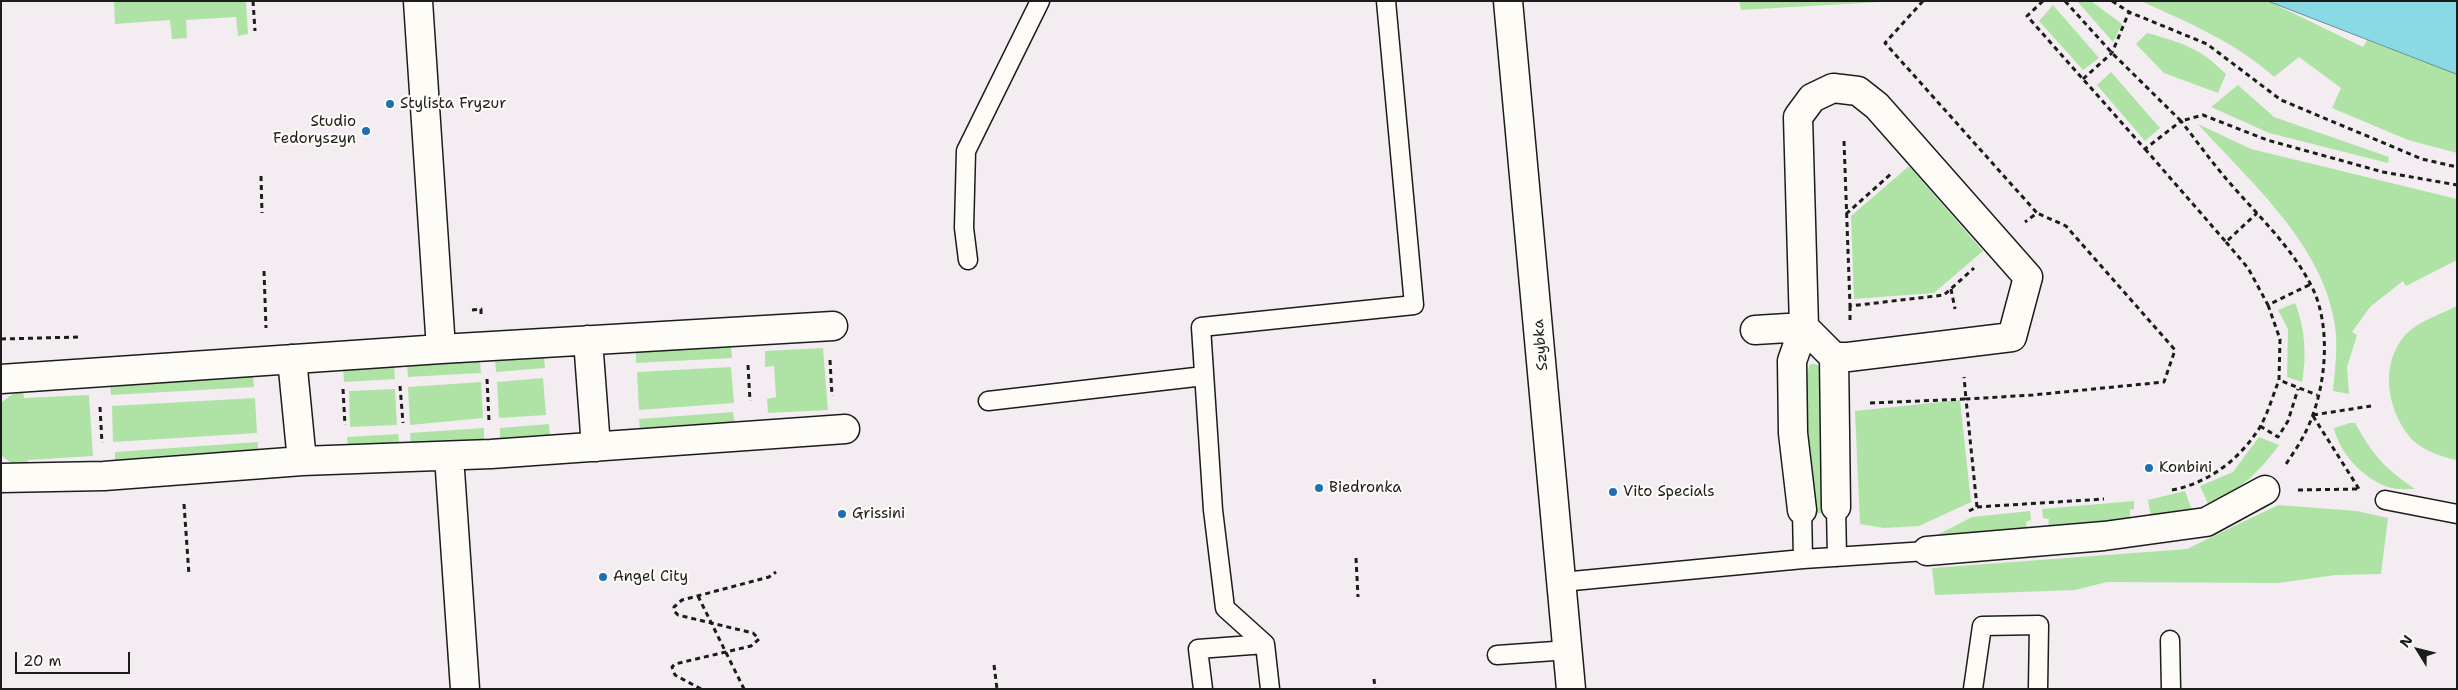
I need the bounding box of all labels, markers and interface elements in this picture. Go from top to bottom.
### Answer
place label: Stylista Fryzur [400,95,506,113]
marker: Stylista Fryzur [384,98,396,110]
place label: Studio Fedoryszyn [273,113,356,148]
marker: Studio Fedoryszyn [360,125,372,137]
street label: Szybka [1530,319,1552,371]
place label: Konbini [2159,459,2212,477]
marker: Konbini [2143,462,2155,474]
place label: Biedronka [1329,479,1402,497]
marker: Biedronka [1313,482,1325,494]
place label: Vito Specials [1623,483,1715,501]
marker: Vito Specials [1607,486,1619,498]
place label: Grissini [852,505,905,523]
marker: Grissini [836,508,848,520]
place label: Angel City [613,568,688,586]
marker: Angel City [597,571,609,583]
north arrow [2393,625,2443,675]
text: N [2395,631,2416,651]
scale bar [18,642,132,674]
text: 20 m [23,651,62,671]

